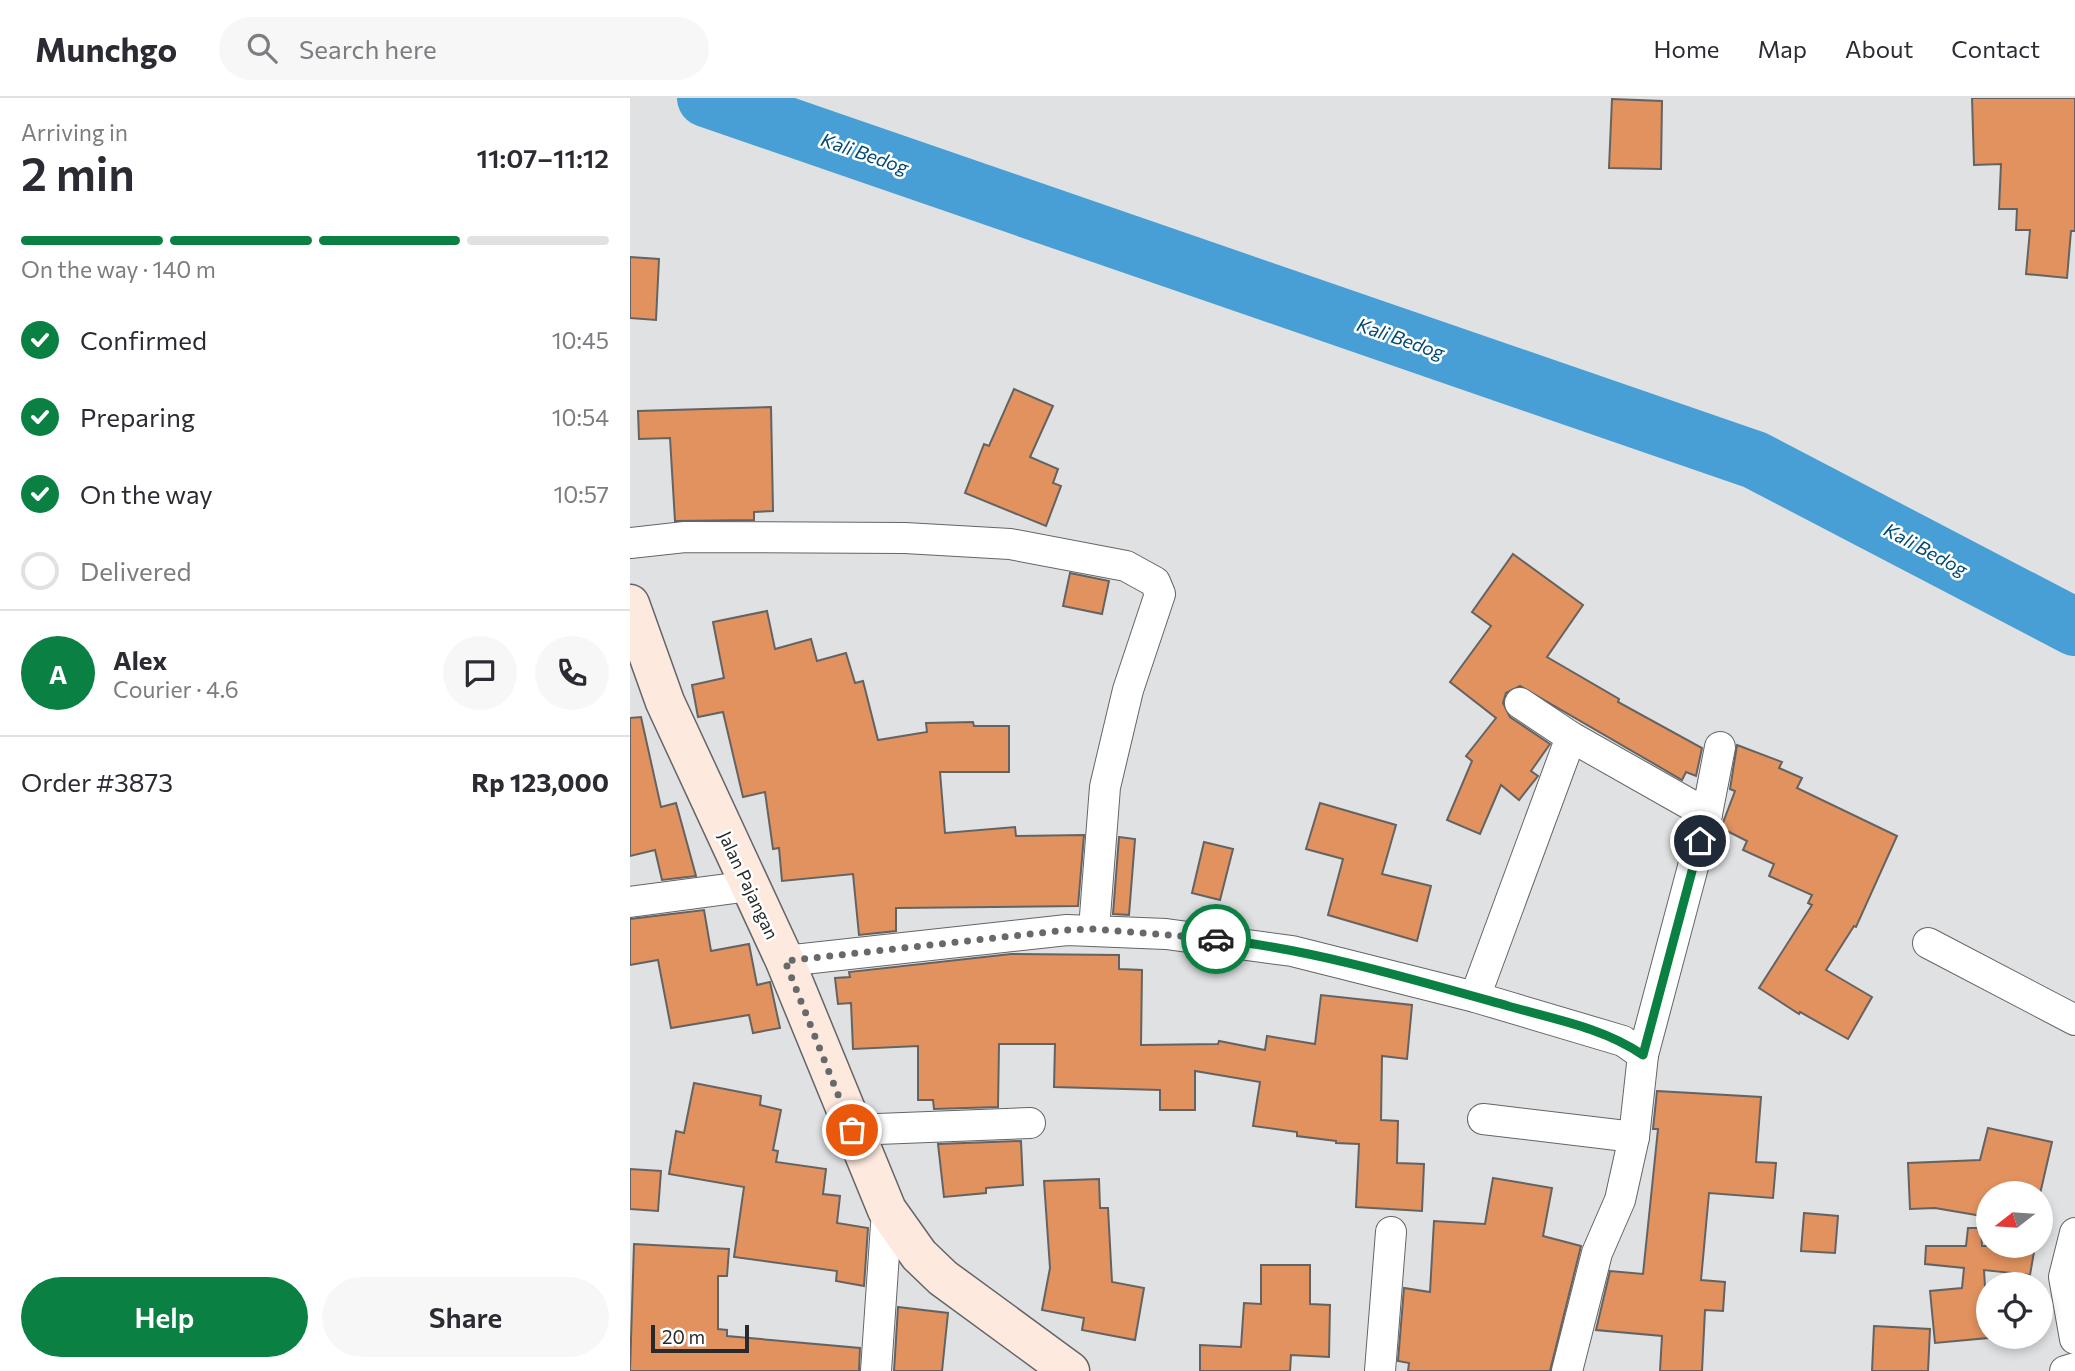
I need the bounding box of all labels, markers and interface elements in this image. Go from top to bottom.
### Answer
search box [219,17,709,80]
text: Munchgo [35,28,177,69]
icon: search [243,29,281,67]
text: Search here [299,33,437,64]
text: Home [1654,34,1720,63]
text: Map [1758,34,1807,63]
text: About [1845,34,1913,63]
text: Contact [1951,34,2040,63]
text: Arriving in [21,118,128,146]
water label: Kali Bedog [818,127,912,179]
text: 11:07–11:12 [476,142,609,173]
text: 2 min [21,144,135,200]
text: On the way · 140 m [21,255,216,283]
water label: Kali Bedog [1354,312,1448,364]
icon: check [21,321,59,359]
text: Confirmed [80,324,207,355]
text: 10:45 [552,326,609,354]
icon: check [21,398,59,436]
text: Preparing [80,401,195,432]
text: 10:54 [552,403,609,431]
icon: check [21,475,59,513]
text: On the way [80,478,213,509]
text: 10:57 [553,480,609,508]
water label: Kali Bedog [1880,518,1972,581]
text: Delivered [80,555,191,586]
button: chat [443,636,517,710]
button: phone [535,636,609,710]
text: Alex [113,644,167,675]
text: A [49,658,67,689]
text: Courier · 4.6 [113,675,239,703]
text: Order #3873 [21,766,173,797]
text: Rp 123,000 [471,766,609,797]
pin [1670,811,1730,871]
icon: home [1681,822,1719,860]
street label: Jalan Pajangan [714,827,784,943]
courier [1181,904,1251,974]
icon: car [1197,920,1235,958]
pin [822,1100,882,1160]
icon: bag [833,1111,871,1149]
north arrow [1976,1181,2053,1258]
map controls [1976,1181,2053,1349]
button: locate [1976,1272,2053,1349]
button: Help [21,1277,308,1357]
button: Share [322,1277,609,1357]
scale bar [651,1322,749,1354]
text: 20 m [662,1325,705,1348]

